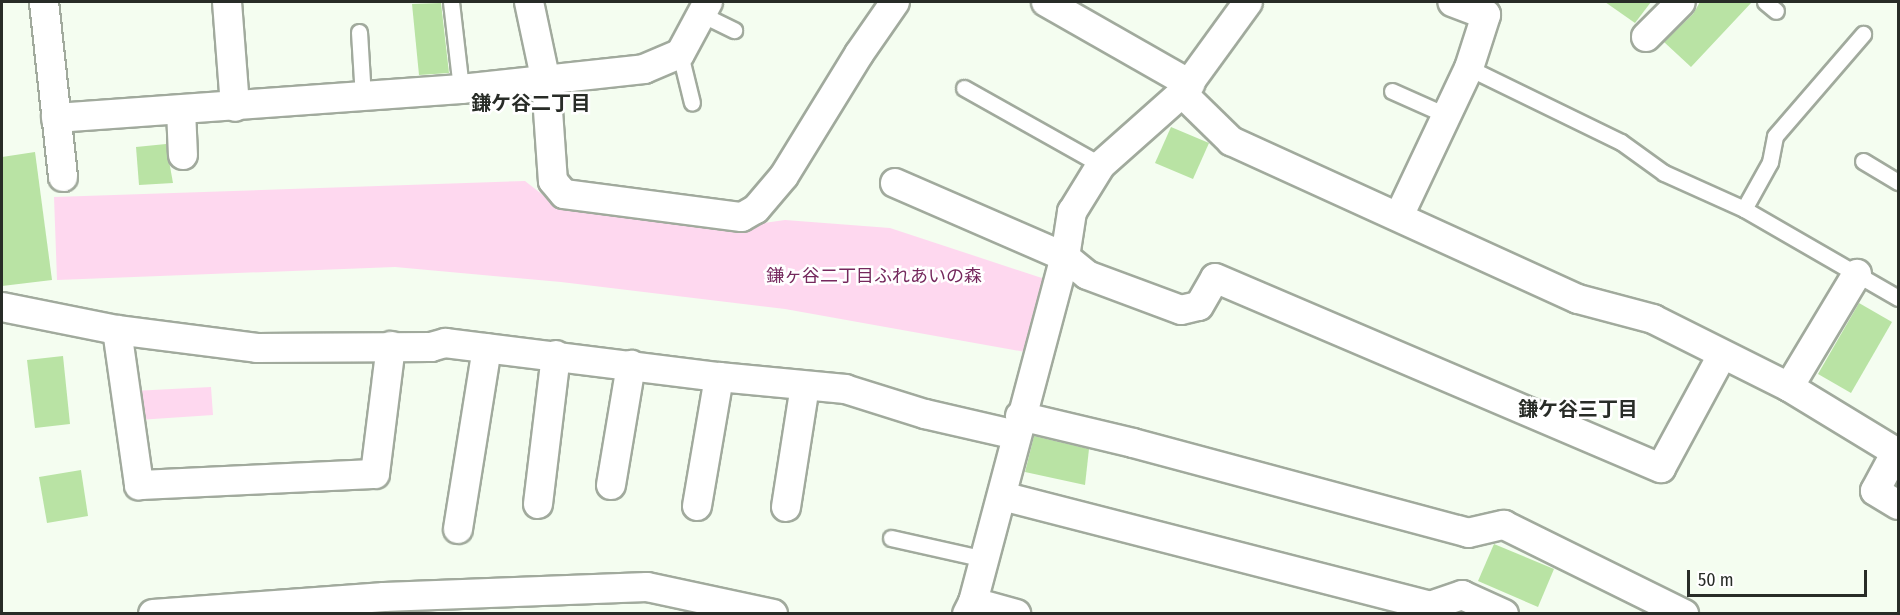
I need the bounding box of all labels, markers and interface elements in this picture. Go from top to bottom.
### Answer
district label: 鎌ケ谷二丁目 [471,91,591,115]
park label: 鎌ヶ谷二丁目ふれあいの森 [766,265,982,287]
district label: 鎌ケ谷三丁目 [1518,397,1638,421]
scale bar [1690,558,1870,596]
text: 50 m [1698,569,1734,591]

